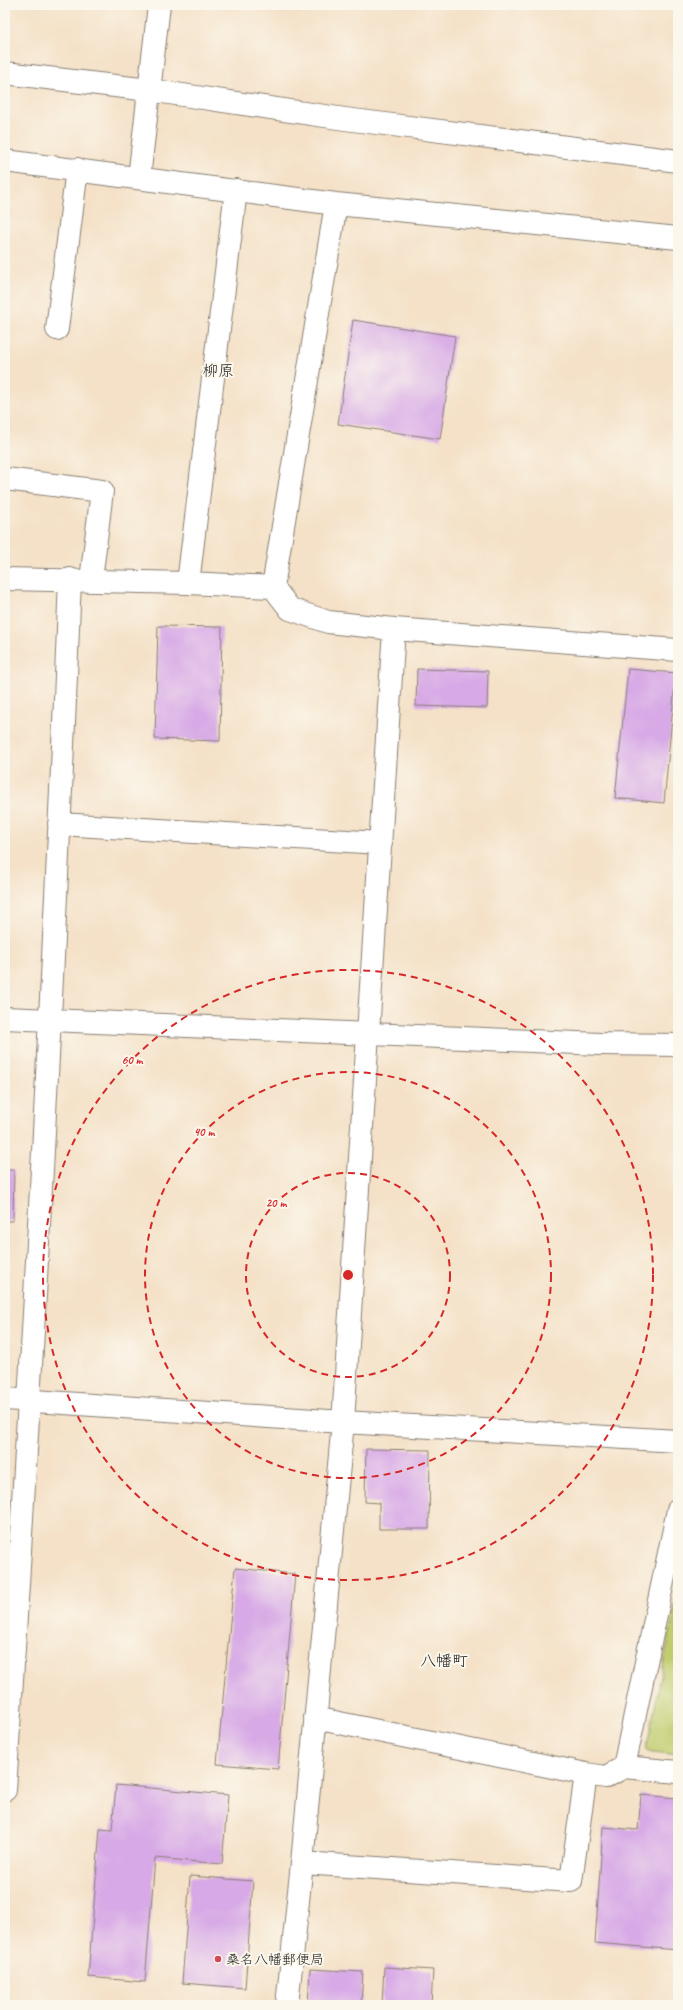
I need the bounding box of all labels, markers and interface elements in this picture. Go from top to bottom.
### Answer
district label: 柳原 [202,361,234,381]
text: 60 m [122,1052,144,1068]
text: 40 m [194,1124,215,1140]
text: 20 m [266,1195,287,1211]
centre of rings [341,1268,355,1282]
district label: 八幡町 [420,1651,468,1671]
place label: 桑名八幡郵便局 [226,1951,324,1968]
marker: 桑名八幡郵便局 [213,1954,223,1964]

